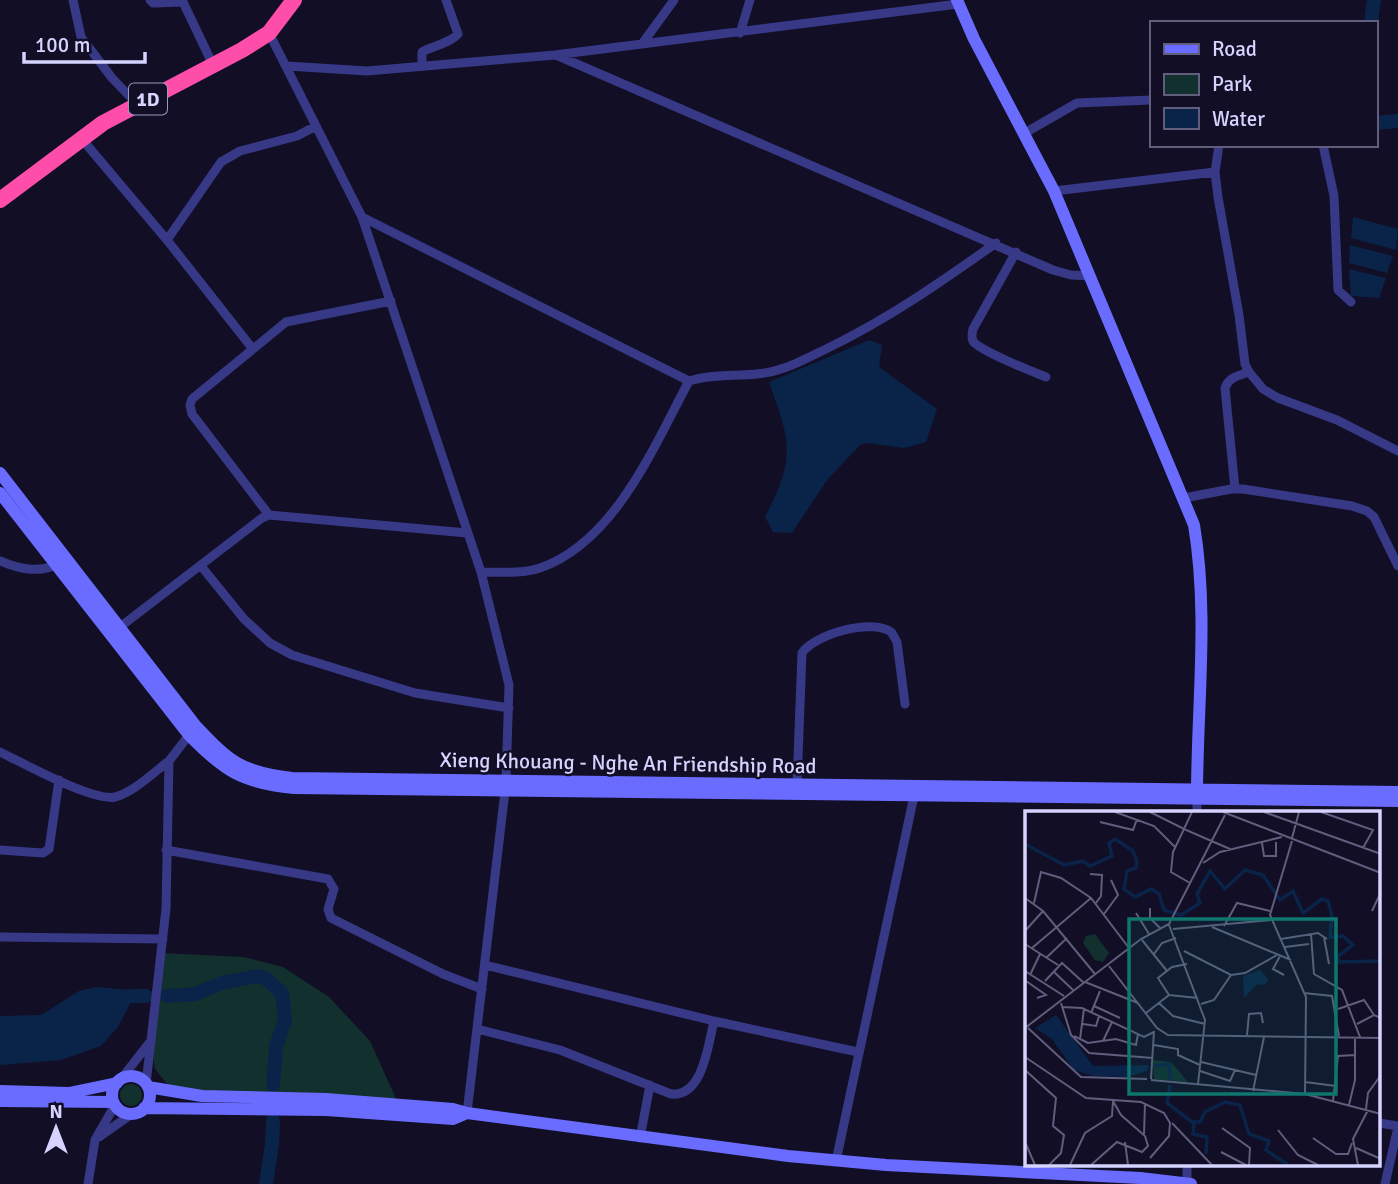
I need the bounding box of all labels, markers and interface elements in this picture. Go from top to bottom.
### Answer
scale bar [24,21,145,65]
legend [1150,21,1377,147]
text: 100 m [35,32,90,58]
text: Road [1212,36,1257,62]
text: Park [1212,71,1253,97]
road number: 1D [129,83,167,114]
text: Water [1212,106,1265,132]
street label: Xieng Khouang - Nghe An Friendship Road [439,747,817,779]
inset map [1025,811,1380,1166]
north arrow [21,1093,91,1163]
text: N [49,1100,63,1124]

